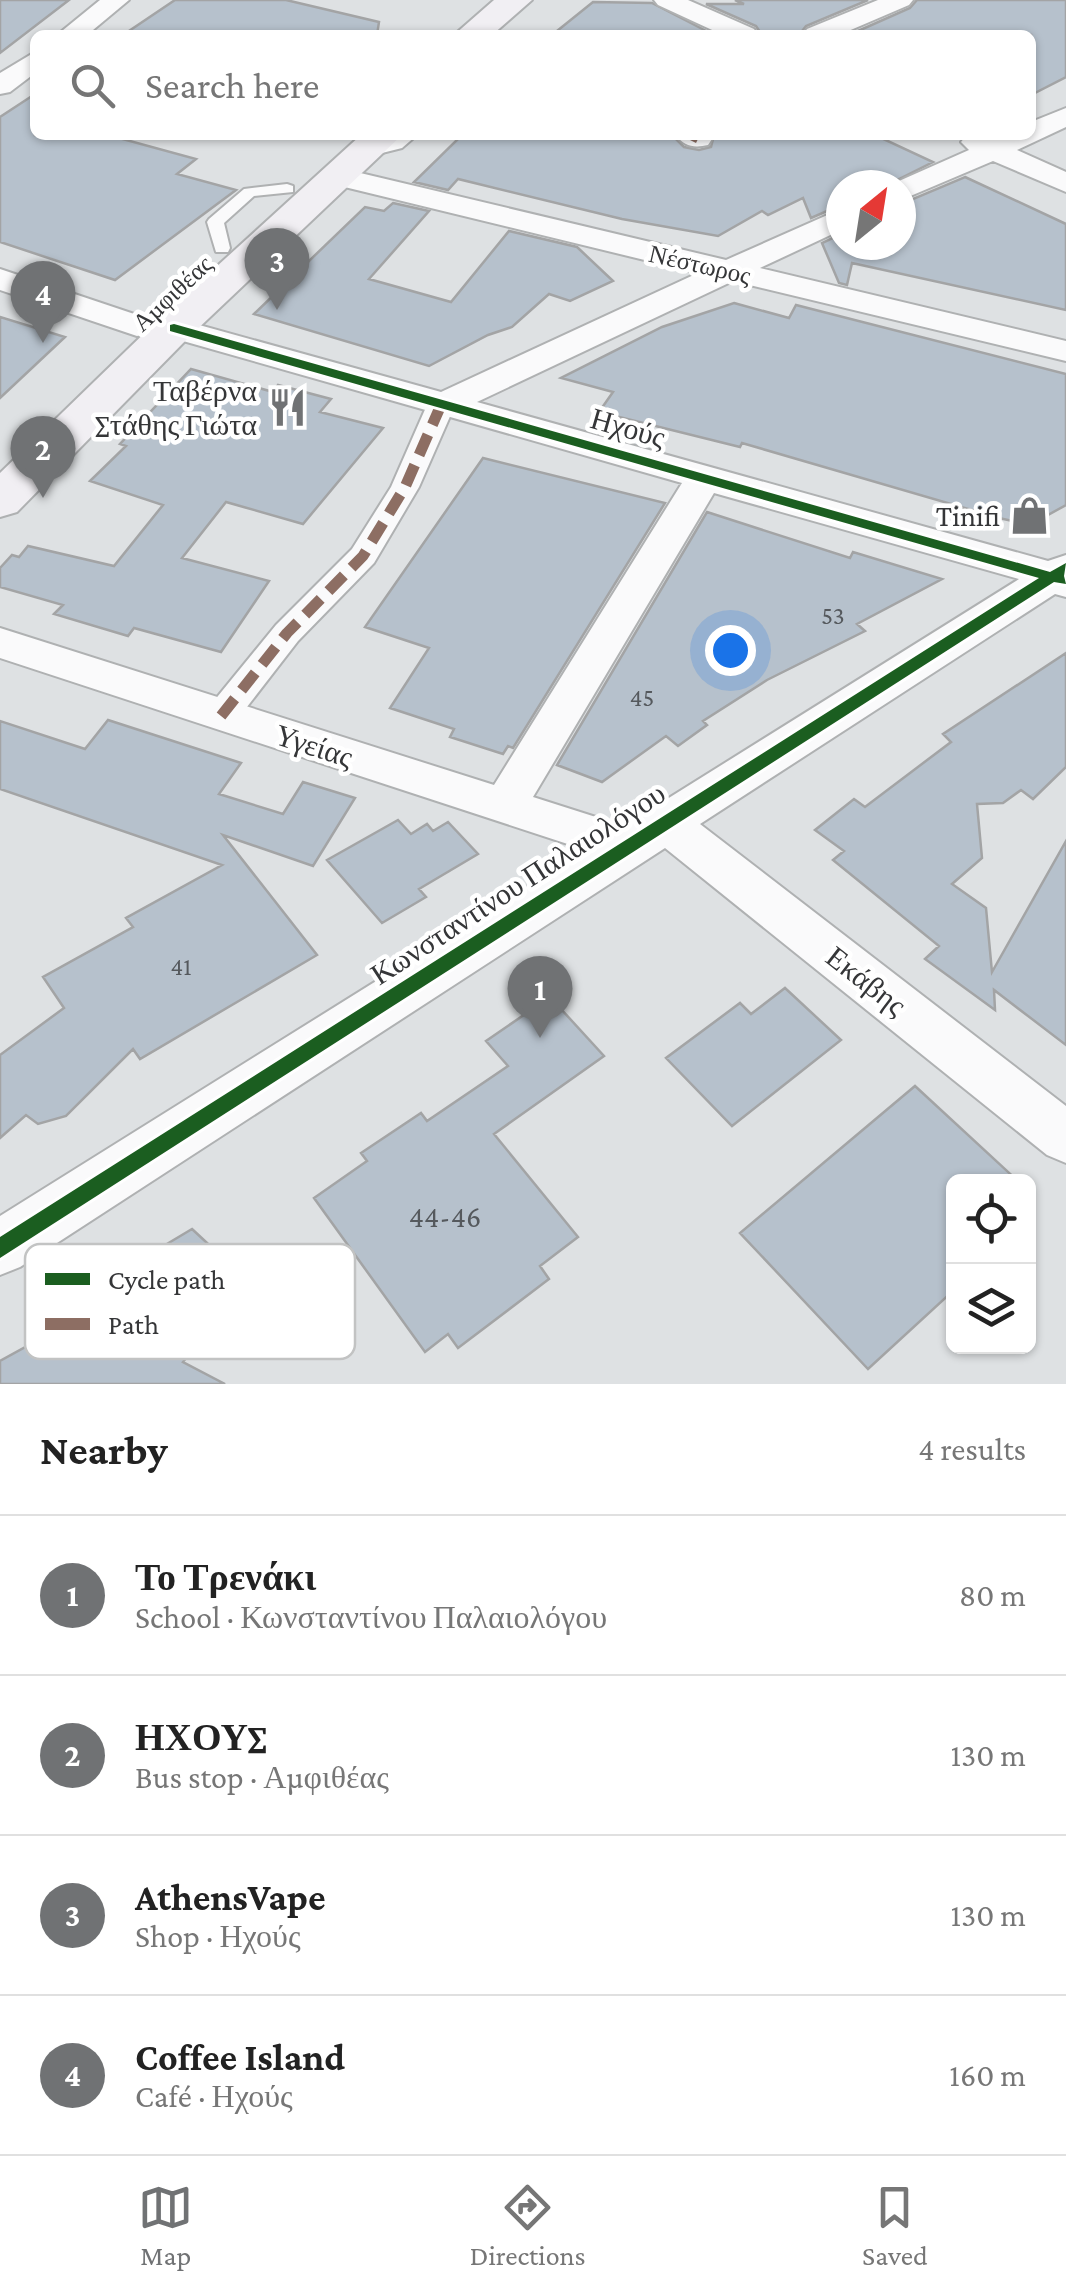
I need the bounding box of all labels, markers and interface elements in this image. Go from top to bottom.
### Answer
search box [30,30,1036,140]
icon: search [65,58,120,113]
text: Search here [145,64,319,106]
north arrow [826,170,916,260]
pin: 3 [244,228,310,310]
street label: Νέστωρος [646,240,753,289]
street label: Αμφιθέας [127,250,217,337]
pin: 4 [10,260,76,343]
place label: Ταβέρνα Στάθης Γιώτα [95,374,257,441]
restaurant icon: Ταβέρνα Στάθης Γιώτα [266,387,308,429]
street label: Ηχούς [587,401,669,454]
pin: 2 [10,416,76,498]
shop icon: Tinifi [1009,495,1051,537]
place label: Tinifi [936,499,1000,532]
house number: 53 [821,602,845,629]
your location [705,625,756,676]
house number: 45 [630,684,654,711]
street label: Υγείας [271,718,357,774]
street label: Κωνσταντίνου Παλαιολόγου [365,776,671,991]
street label: Εκάβης [820,939,913,1022]
house number: 41 [170,953,192,980]
pin: 1 [508,956,572,1038]
map controls [946,1174,1036,1354]
button: locate [946,1174,1036,1264]
house number: 44-46 [409,1200,481,1233]
legend [25,1244,355,1359]
text: Cycle path [108,1264,225,1295]
button: layers [946,1264,1036,1354]
text: Path [108,1309,159,1340]
text: Nearby [40,1426,168,1473]
text: 4 results [918,1431,1026,1467]
text: Το Τρενάκι [135,1556,316,1598]
text: 1 [67,1577,78,1613]
text: 80 m [959,1577,1026,1613]
text: School · Κωνσταντίνου Παλαιολόγου [135,1599,607,1635]
text: ΗΧΟΥΣ [135,1716,267,1758]
text: 2 [64,1737,81,1773]
text: 130 m [950,1737,1026,1773]
text: Bus stop · Αμφιθέας [135,1759,389,1795]
text: AthensVape [135,1876,326,1918]
text: 3 [65,1897,80,1933]
text: 130 m [950,1897,1026,1933]
text: Shop · Ηχούς [135,1918,301,1954]
text: Coffee Island [135,2036,345,2078]
text: 4 [64,2057,81,2093]
text: 160 m [949,2057,1026,2093]
text: Café · Ηχούς [135,2078,293,2114]
tab: Map [138,2180,193,2271]
tab: Directions [470,2180,586,2271]
tab: Saved [862,2180,928,2271]

